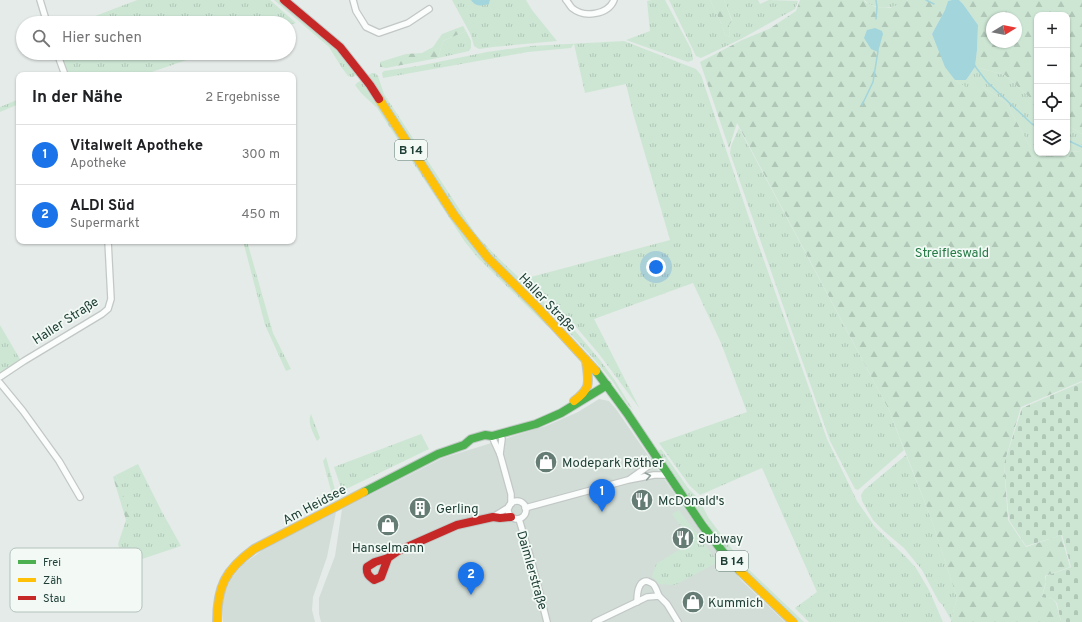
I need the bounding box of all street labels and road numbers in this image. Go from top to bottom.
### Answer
road number: B 14 [395,140,427,160]
street label: Haller Straße [515,271,579,336]
street label: Haller Straße [30,294,102,349]
street label: Am Heidsee [280,482,350,529]
street label: Daimlerstraße [512,529,550,612]
road number: B 14 [716,551,748,571]

